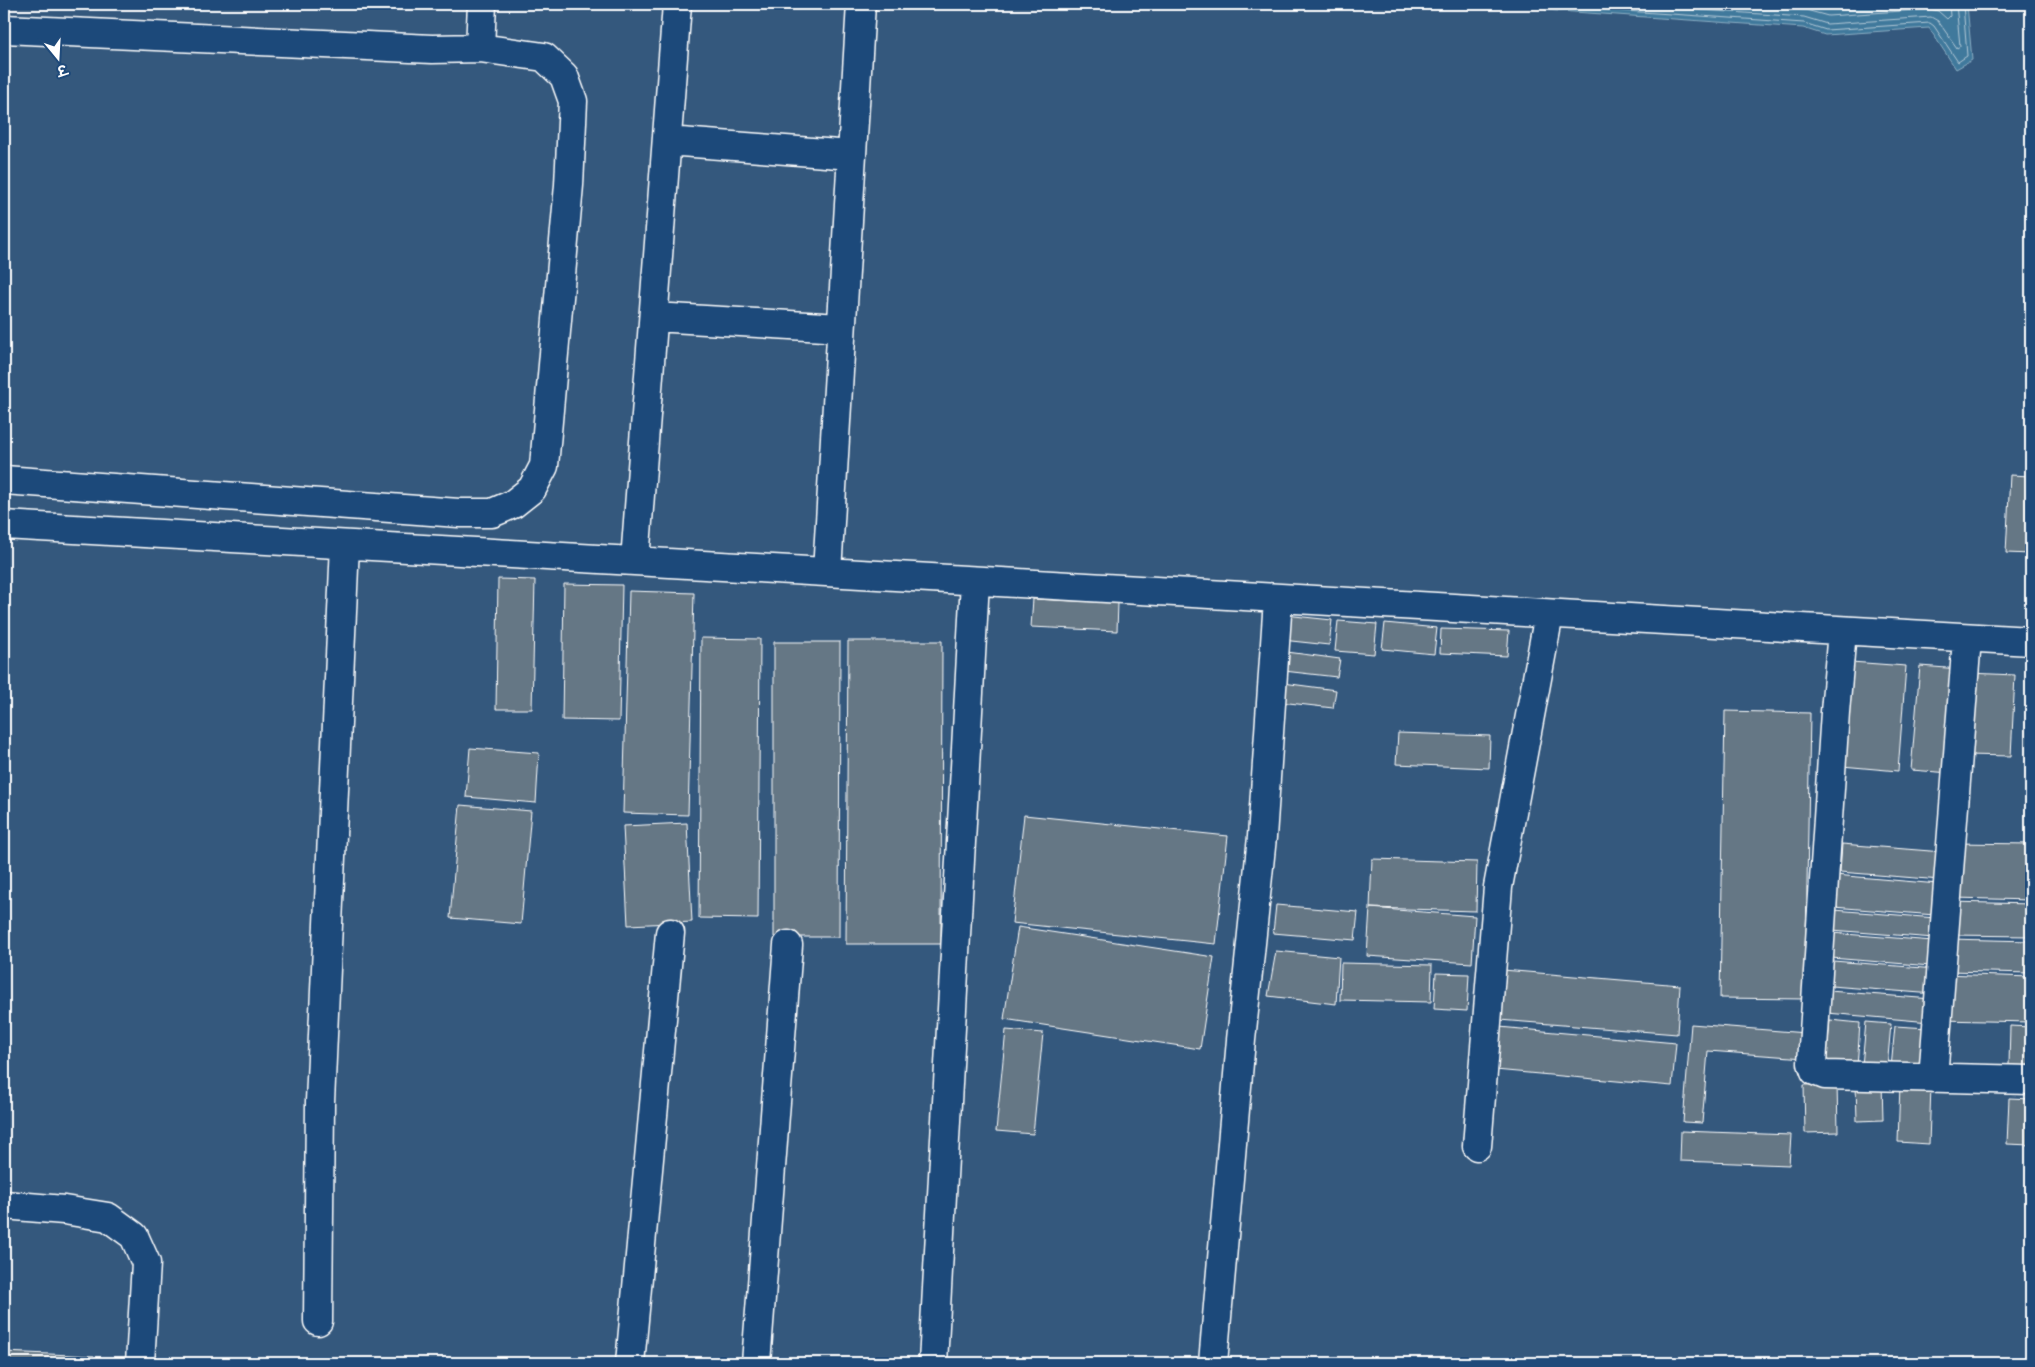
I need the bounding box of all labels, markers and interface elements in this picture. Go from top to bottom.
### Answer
north arrow [32,32,82,82]
text: उ [53,58,71,81]

